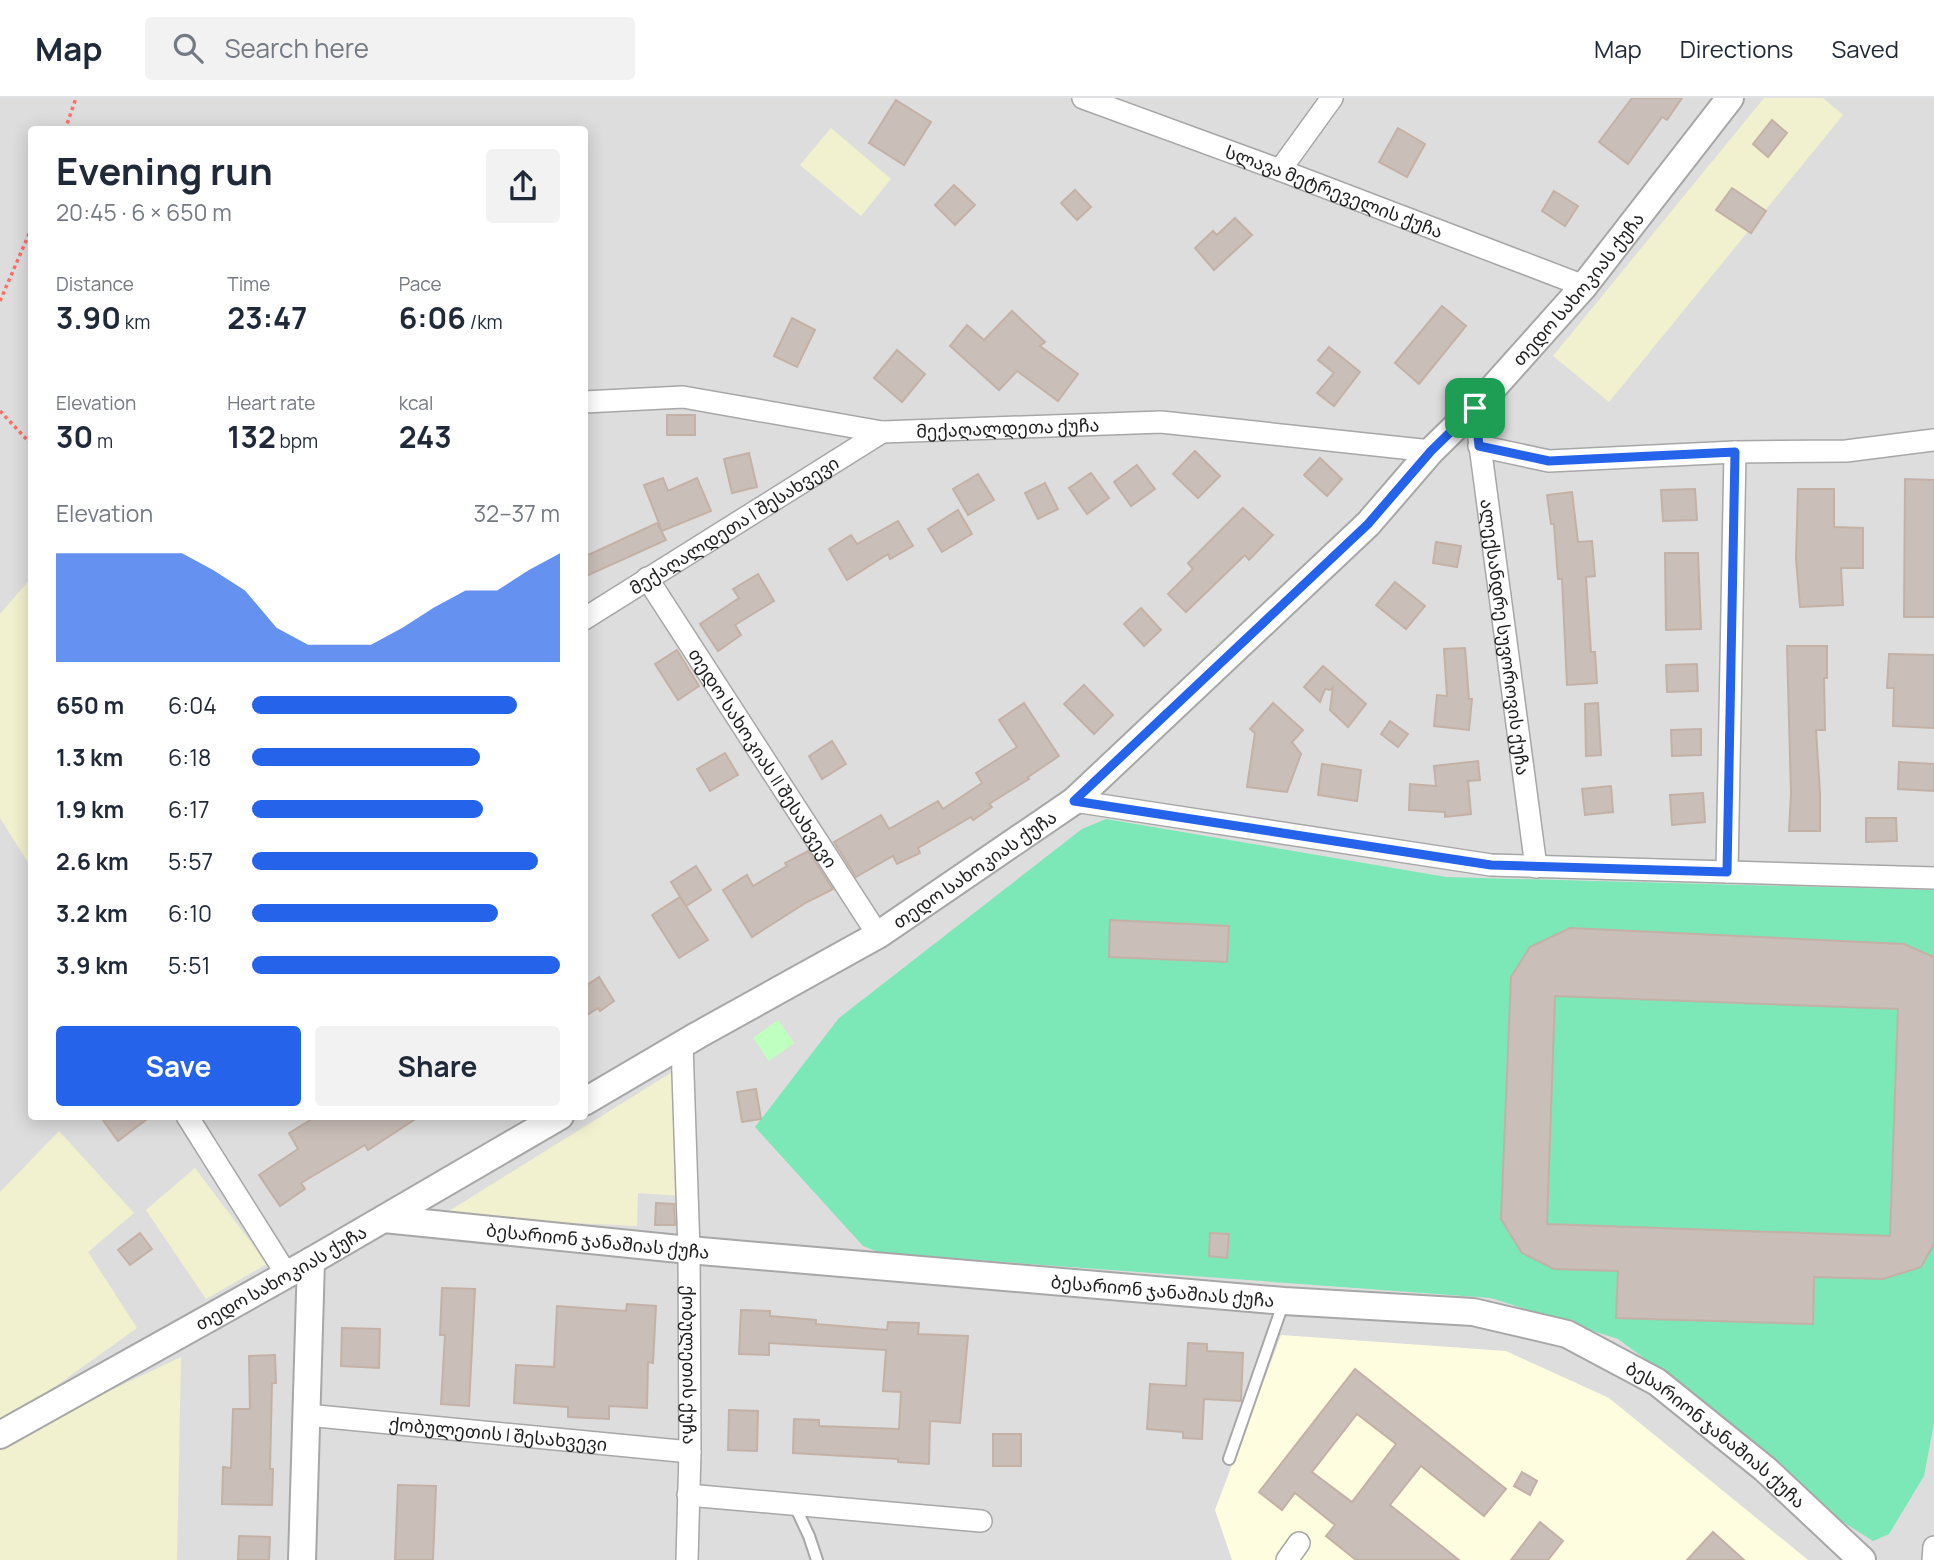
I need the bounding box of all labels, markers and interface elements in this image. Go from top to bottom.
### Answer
search box [145,17,635,80]
text: Map [35,26,103,71]
icon: search [169,29,207,67]
text: Search here [225,30,369,66]
text: Map [1594,32,1642,65]
text: Directions [1680,32,1793,65]
text: Saved [1831,32,1899,65]
street label: სლავა მეტრეველის ქუჩა [1222,139,1447,243]
text: Evening run [56,144,273,196]
button: share [486,149,560,223]
text: 20:45 · 6 × 650 m [56,196,232,228]
street label: თედო სახოკიას ქუჩა [1507,207,1649,371]
text: Distance [56,271,134,297]
text: Time [227,271,270,297]
text: Pace [399,271,442,297]
text: 3.90 [56,297,121,338]
text: 23:47 [227,297,307,338]
text: 6:06 [399,297,466,338]
text: km [121,309,150,335]
text: /km [466,309,503,335]
pin [1445,378,1505,438]
icon: arrive [1456,389,1494,427]
text: Elevation [56,390,136,416]
text: Heart rate [227,390,315,416]
text: kcal [399,390,433,416]
street label: მექაღალდეთა ქუჩა [916,412,1100,443]
text: 30 [56,416,93,457]
text: 132 [227,416,276,457]
text: 243 [399,416,452,457]
text: m [93,428,113,454]
text: bpm [276,428,318,454]
street label: მექაღალდეთა I შესახვევი [625,450,843,600]
text: Elevation [56,497,153,529]
text: 32–37 m [473,497,560,529]
street label: ალექსანდრე სუვოროვის ქუჩა [1475,497,1536,777]
street label: თედო სახოკიას II შესახვევი [683,643,843,872]
text: 650 m [56,689,124,721]
text: 6:04 [168,689,217,721]
text: 1.3 km [56,741,123,773]
text: 6:18 [168,741,211,773]
text: 1.9 km [56,793,124,825]
text: 6:17 [168,793,210,825]
street label: თედო სახოკიას ქუჩა [888,805,1061,934]
text: 2.6 km [56,845,129,877]
text: 5:57 [168,845,213,877]
text: 3.2 km [56,897,128,929]
text: 6:10 [168,897,212,929]
text: 3.9 km [56,949,128,981]
text: 5:51 [168,949,210,981]
button: Save [56,1026,301,1106]
button: Share [315,1026,560,1106]
street label: ბესარიონ ჯანაშიას ქუჩა [485,1217,711,1264]
street label: თედო სახოკიას ქუჩა [191,1219,371,1335]
street label: ბესარიონ ჯანაშიას ქუჩა [1050,1269,1275,1312]
street label: ქობულეთის ქუჩა [677,1285,702,1445]
street label: ბესარიონ ჯანაშიას ქუჩა [1622,1356,1811,1513]
street label: ქობულეთის I შესახვევი [388,1411,608,1456]

